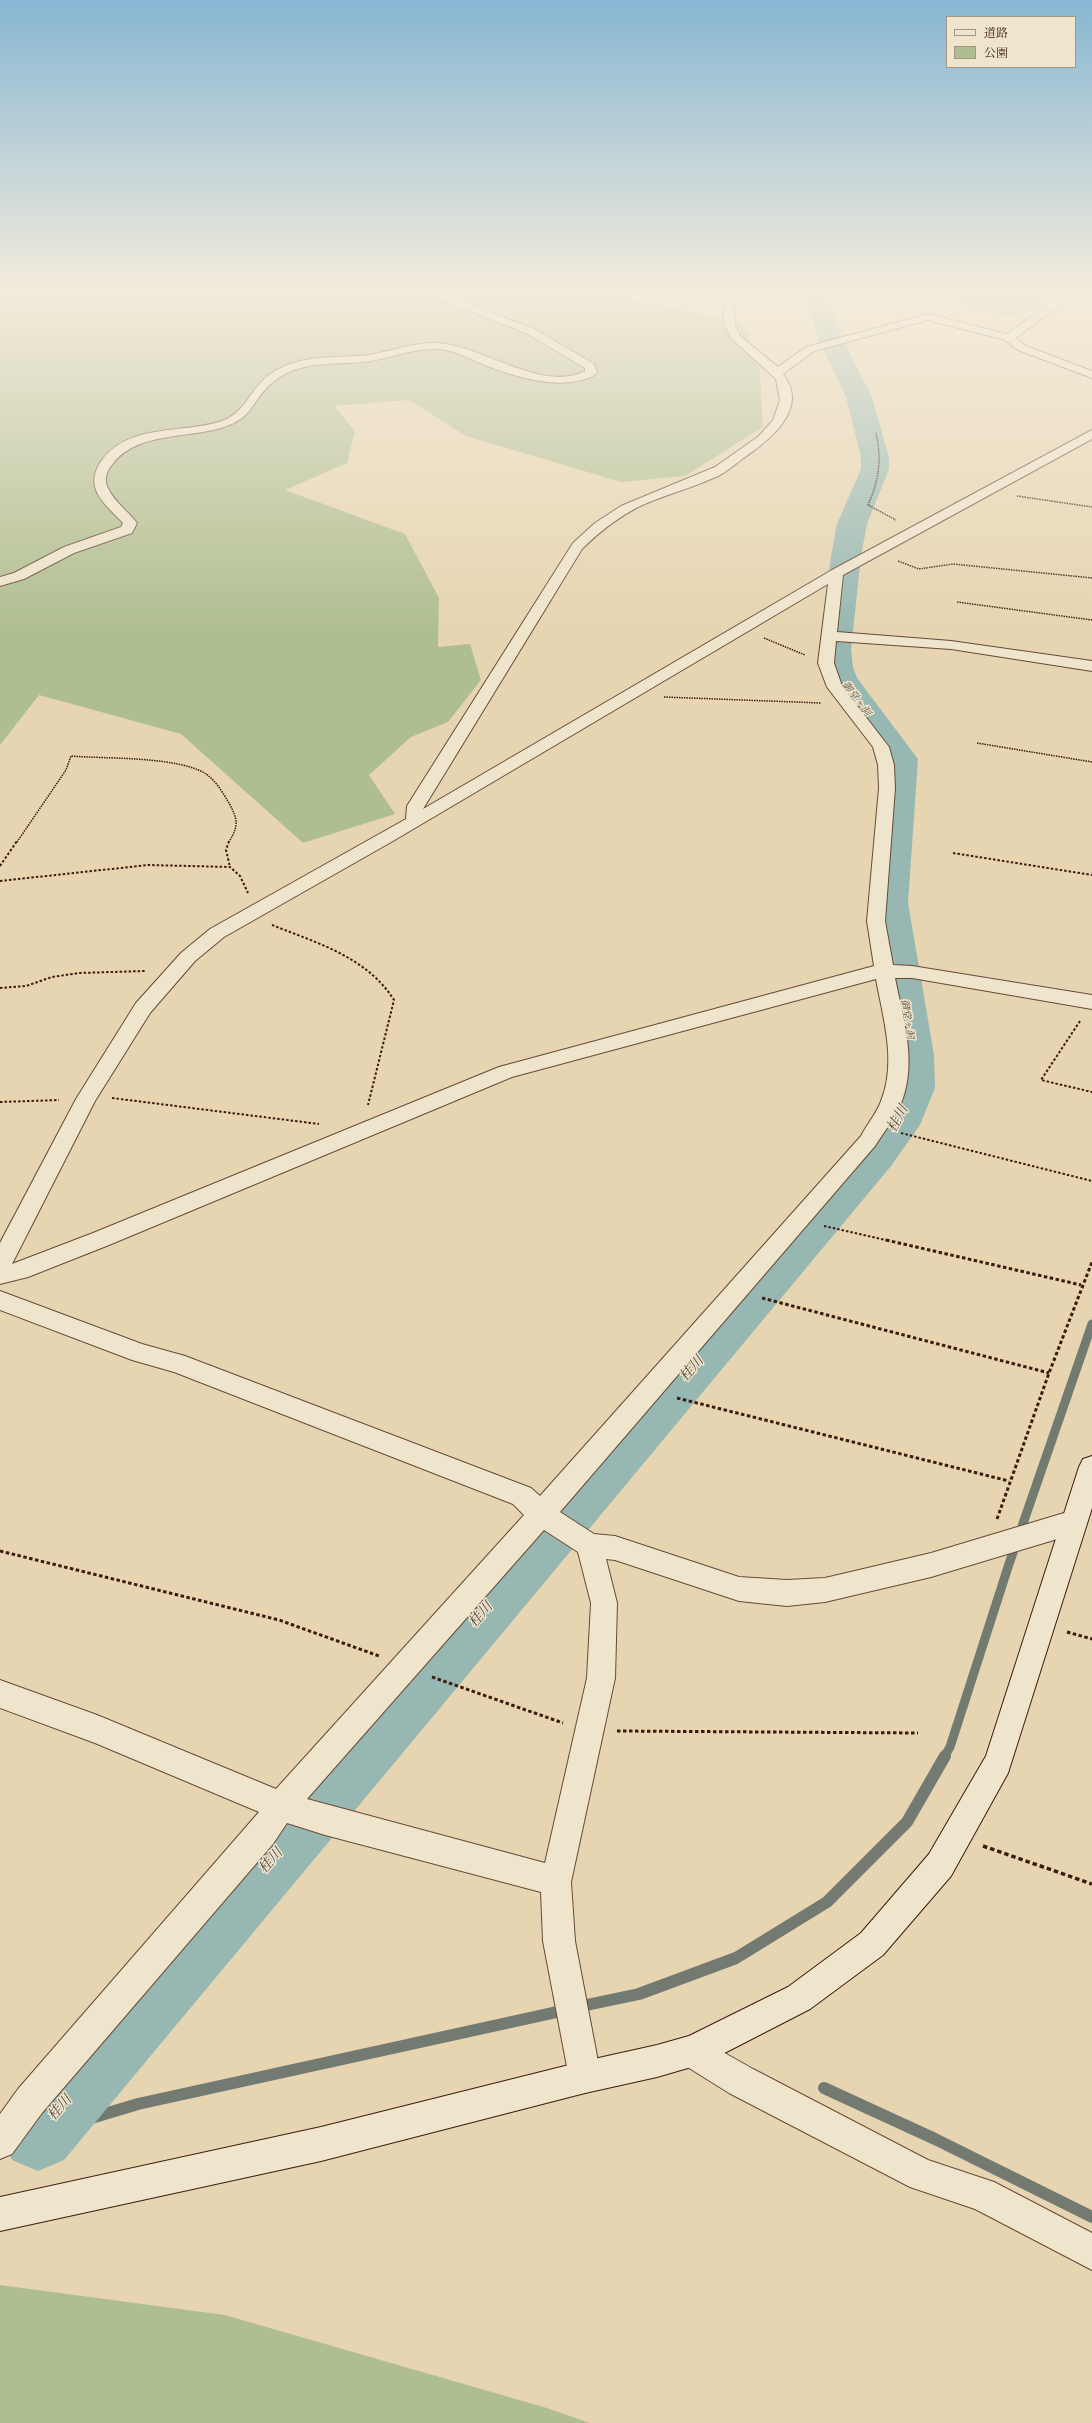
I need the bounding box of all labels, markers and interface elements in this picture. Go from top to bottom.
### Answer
legend [946,16,1076,68]
text: 道路 [984,28,1008,40]
text: 公園 [984,48,1008,60]
water label: 御堂ヶ洞 [839,679,873,719]
water label: 御堂ヶ洞 [898,998,916,1040]
water label: 桂川 [884,1103,912,1135]
water label: 桂川 [676,1353,708,1385]
water label: 桂川 [465,1599,497,1631]
water label: 桂川 [255,1845,287,1877]
water label: 桂川 [44,2092,76,2124]

